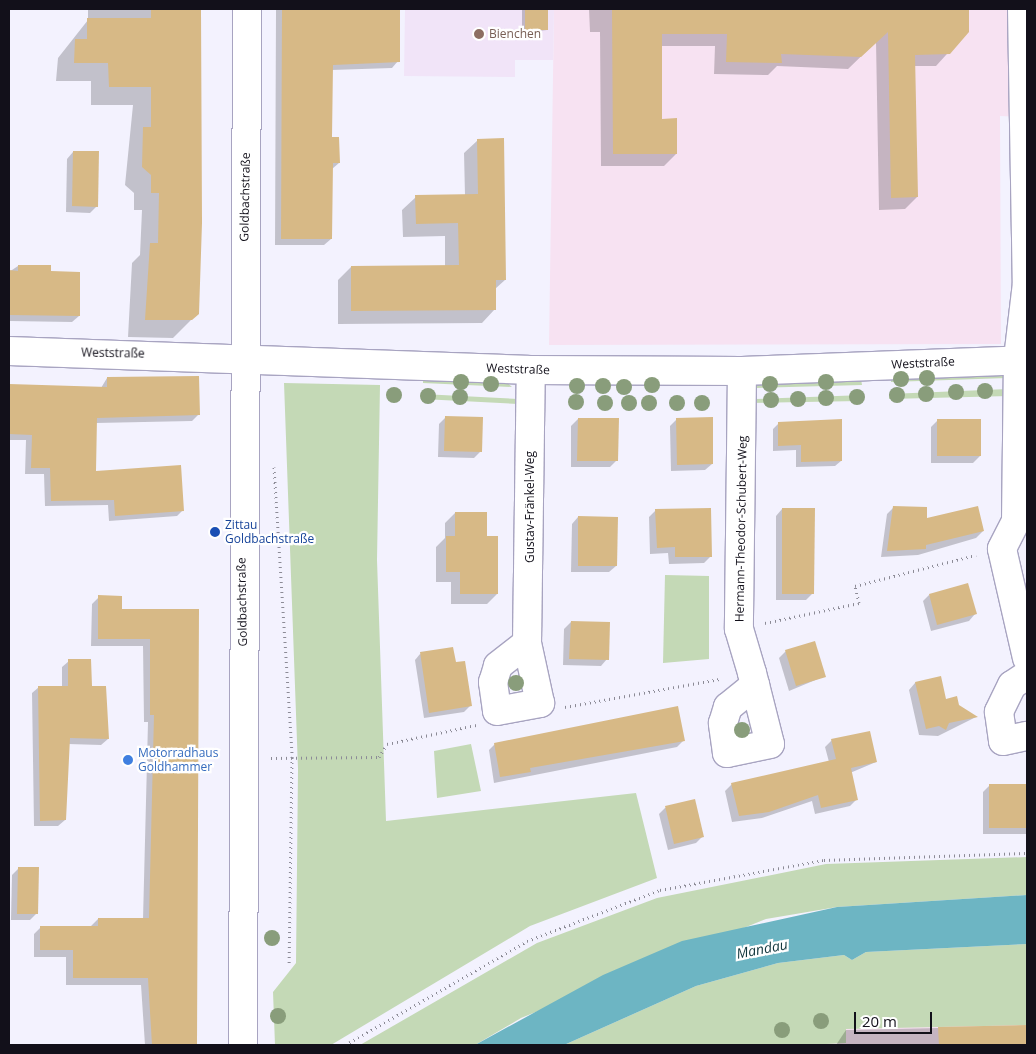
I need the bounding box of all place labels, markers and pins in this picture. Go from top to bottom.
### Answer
place label: Bienchen [489,27,541,41]
marker: Bienchen [473,28,485,40]
place label: Zittau Goldbachstraße [225,518,314,546]
marker: Zittau Goldbachstraße [209,526,221,538]
place label: Motorradhaus Goldhammer [138,746,218,774]
marker: Motorradhaus Goldhammer [122,754,134,766]

